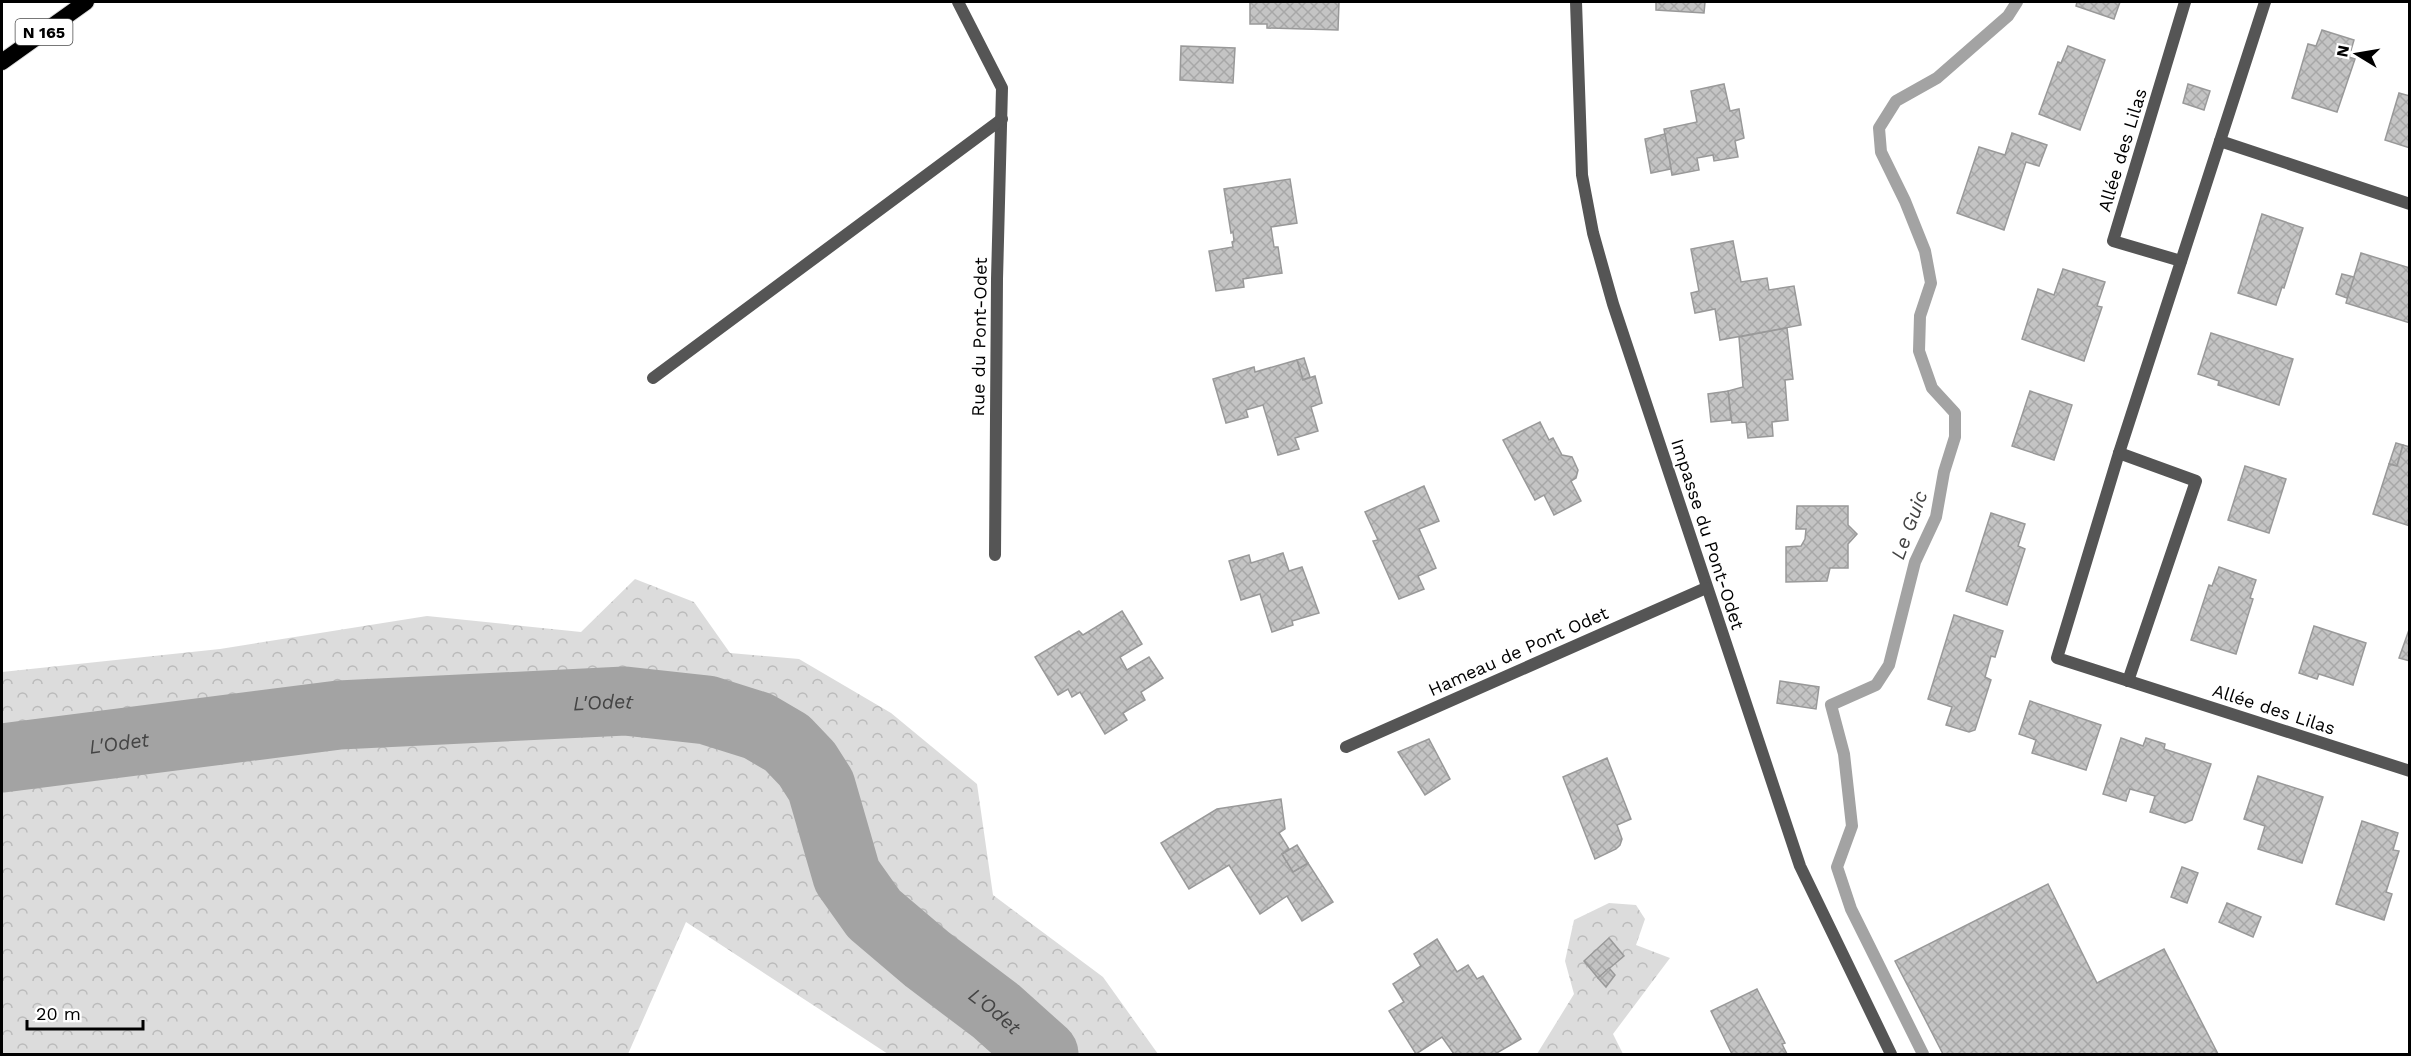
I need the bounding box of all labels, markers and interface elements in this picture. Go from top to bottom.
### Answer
road number: N 165 [15,19,72,45]
north arrow [2327,24,2387,84]
text: N [2332,44,2353,59]
street label: Allée des Lilas [2093,86,2151,214]
street label: Rue du Pont-Odet [967,257,991,417]
street label: Impasse du Pont-Odet [1667,436,1749,633]
water label: Le Guic [1885,487,1933,563]
street label: Hameau de Pont Odet [1425,602,1612,700]
street label: Allée des Lilas [2210,679,2338,739]
water label: L'Odet [572,689,635,716]
water label: L'Odet [88,727,151,759]
water label: L'Odet [964,983,1026,1040]
scale bar [27,993,142,1031]
text: 20 m [36,1003,81,1024]

